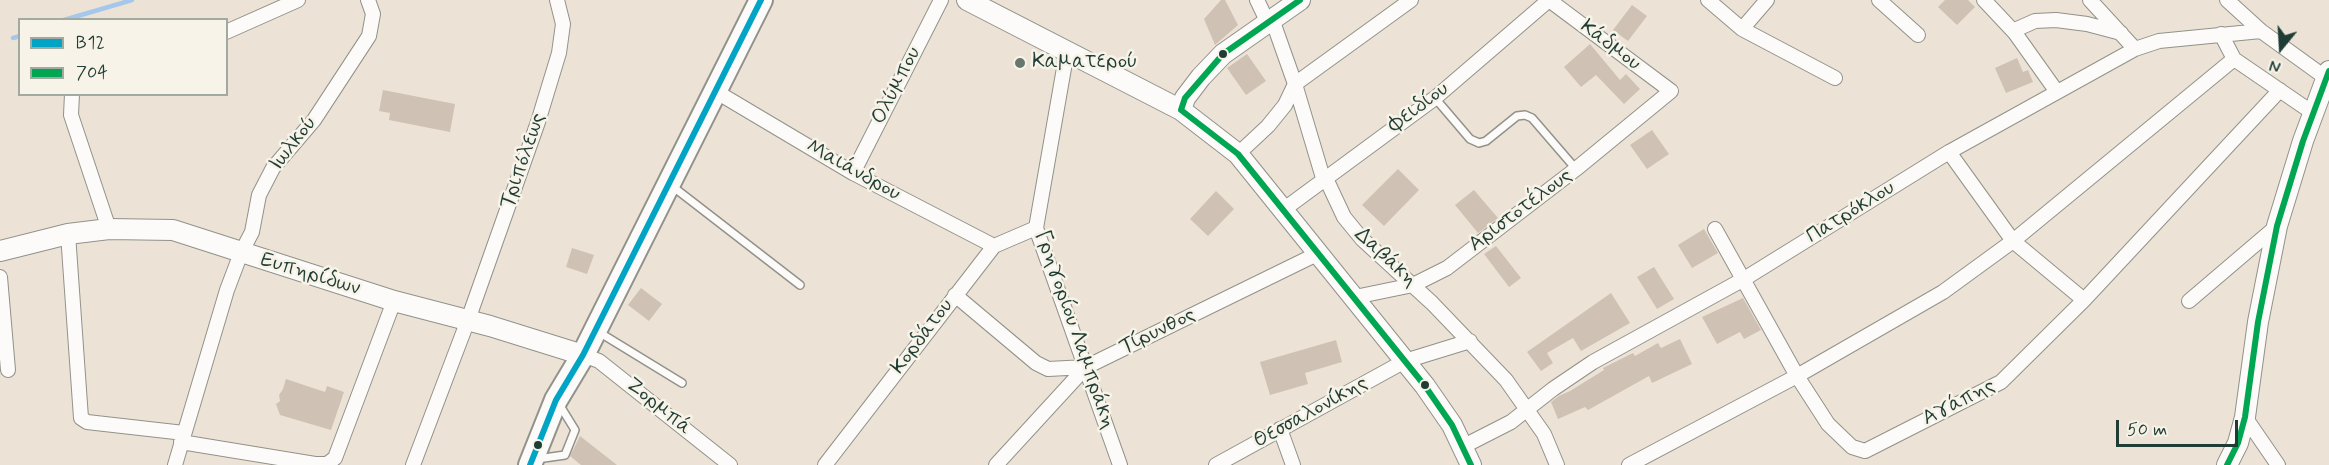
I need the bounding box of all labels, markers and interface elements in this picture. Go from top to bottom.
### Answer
street label: Κάδμου [1575,15,1645,77]
legend [18,18,228,96]
north arrow [2251,18,2311,78]
text: Β12 [76,31,105,55]
street label: Ολύμπου [867,43,927,129]
unlabelled marker [1217,48,1229,60]
place label: Καματερού [1032,50,1138,76]
text: N [2267,54,2284,77]
marker: Καματερού [1013,56,1027,70]
text: 704 [76,61,108,85]
street label: Φειδίου [1384,77,1454,139]
street label: Τριπόλεως [496,110,552,212]
street label: Ιωλκού [265,112,323,176]
street label: Μαιάνδρου [801,135,905,207]
street label: Αριστοτέλους [1464,164,1578,258]
street label: Πατρόκλου [1802,176,1900,250]
street label: Δαβάκη [1348,223,1422,293]
street label: Γρηγορίου Λαμπράκη [1028,227,1120,433]
street label: Ευπηρίδων [257,248,363,302]
street label: Κορδάτου [887,294,959,380]
street label: Τίρυνθος [1116,303,1200,361]
street label: Θεσσαλονίκης [1249,371,1373,455]
street label: Ζορμπά [620,373,696,441]
street label: Αγάπης [1918,374,2000,432]
unlabelled marker [1419,379,1431,391]
scale bar [2119,408,2240,446]
text: 50 m [2127,418,2167,442]
unlabelled marker [532,439,544,451]

